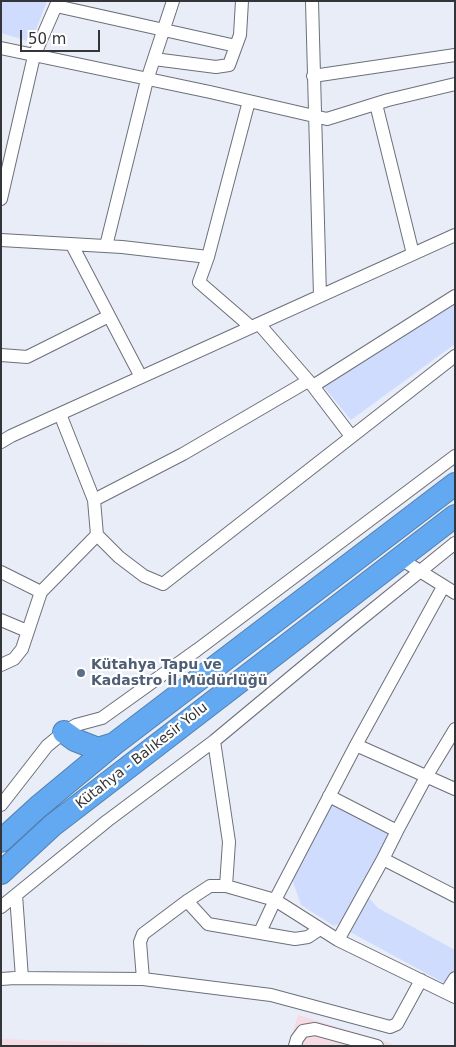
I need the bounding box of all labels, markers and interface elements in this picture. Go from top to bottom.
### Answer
scale bar [22,20,102,52]
text: 50 m [28,30,66,48]
place label: Kütahya Tapu ve Kadastro İl Müdürlüğü [91,657,268,690]
marker: Kütahya Tapu ve Kadastro İl Müdürlüğü [75,667,87,679]
street label: Kütahya - Balıkesir Yolu [73,699,211,813]

